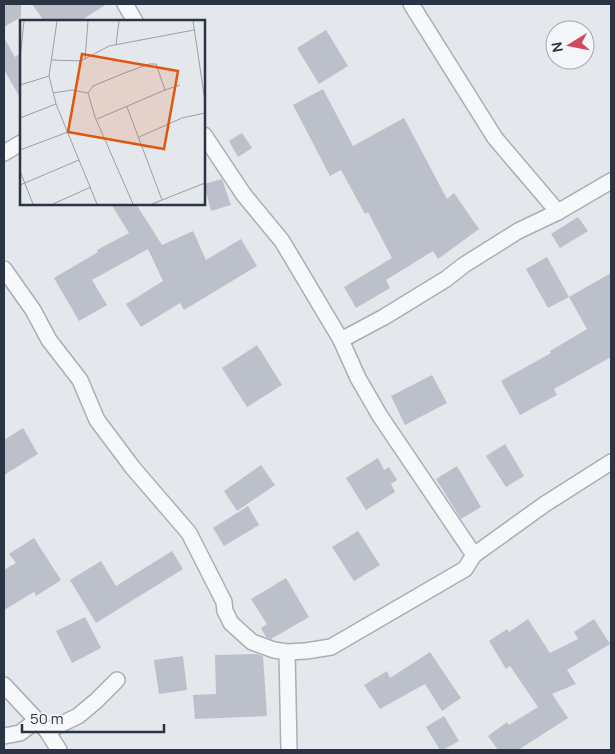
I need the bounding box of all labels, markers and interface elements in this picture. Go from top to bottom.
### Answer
inset map [20,20,205,205]
north arrow [545,20,595,70]
text: N [546,41,567,54]
scale bar [22,702,165,734]
text: 50 m [30,708,64,729]

